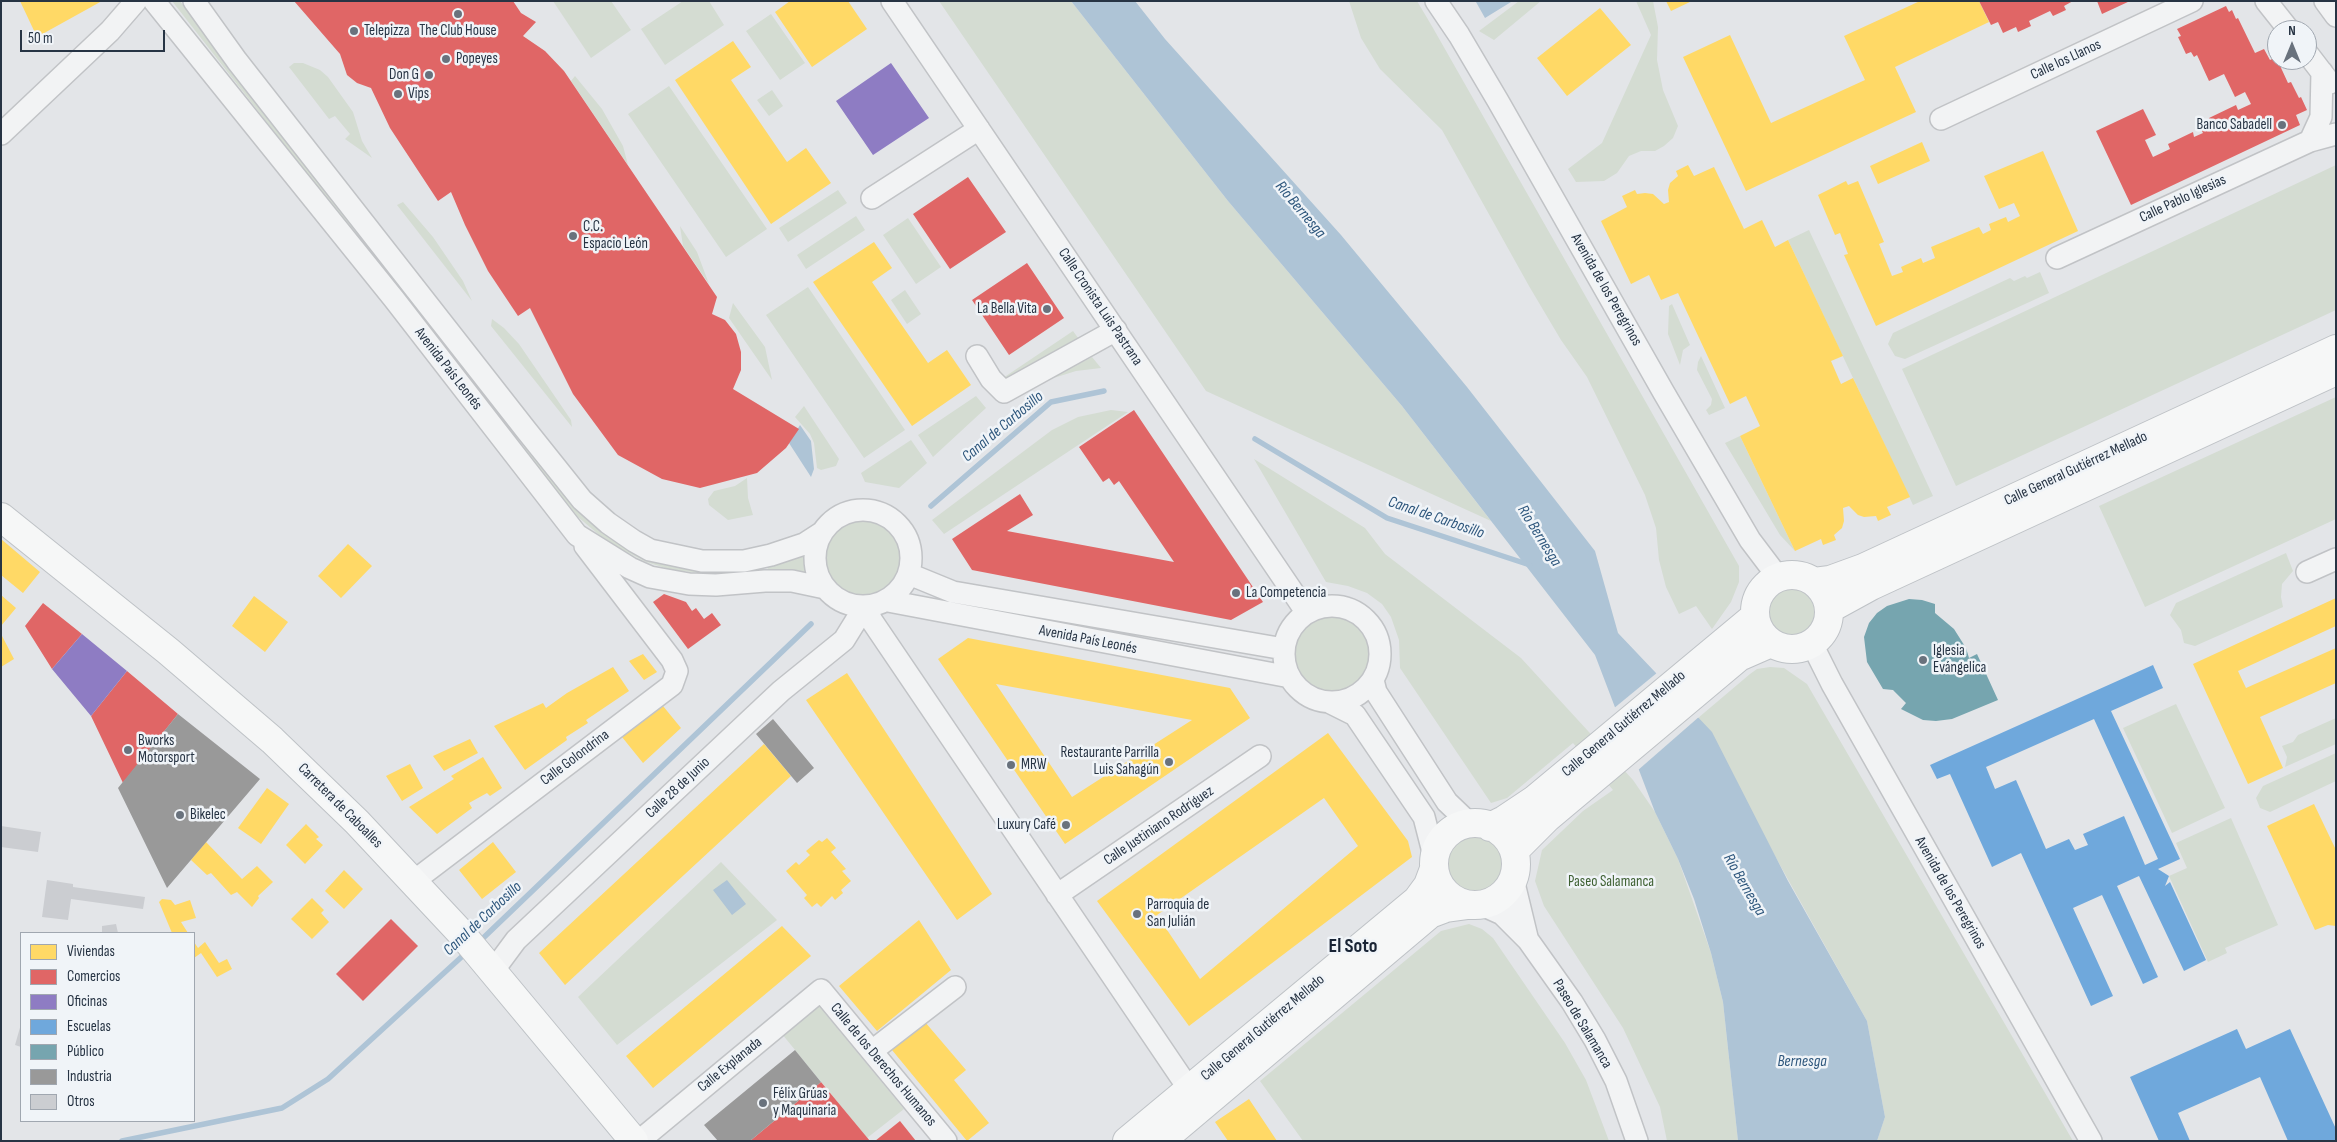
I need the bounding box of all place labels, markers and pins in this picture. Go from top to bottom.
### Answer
marker: The Club House [452,8,464,20]
place label: Telepizza [364,22,409,40]
place label: The Club House [419,22,497,40]
marker: Telepizza [348,25,360,37]
place label: Popeyes [456,50,498,68]
marker: Popeyes [440,53,452,65]
place label: Don G [389,66,419,84]
marker: Don G [423,69,435,81]
place label: Vips [408,85,429,103]
marker: Vips [392,88,404,100]
place label: Banco Sabadell [2196,116,2272,134]
marker: Banco Sabadell [2276,119,2288,131]
place label: C.C. Espacio León [583,218,648,253]
marker: C.C. Espacio León [567,230,579,242]
place label: La Bella Vita [977,300,1037,318]
marker: La Bella Vita [1041,303,1053,315]
place label: La Competencia [1246,584,1326,602]
marker: La Competencia [1230,587,1242,599]
place label: Iglesia Evángelica [1933,642,1986,677]
marker: Iglesia Evángelica [1917,654,1929,666]
place label: Bworks Motorsport [138,732,195,767]
marker: Bworks Motorsport [122,744,134,756]
place label: Restaurante Parrilla Luis Sahagún [1060,744,1159,779]
place label: MRW [1021,756,1046,774]
marker: Restaurante Parrilla Luis Sahagún [1163,756,1175,768]
marker: MRW [1005,759,1017,771]
place label: Bikelec [190,806,226,824]
marker: Bikelec [174,809,186,821]
place label: Luxury Café [997,816,1056,834]
marker: Luxury Café [1060,819,1072,831]
place label: Parroquia de San Julián [1147,896,1209,931]
marker: Parroquia de San Julián [1131,908,1143,920]
place label: Félix Grúas y Maquinaria [773,1085,836,1120]
marker: Félix Grúas y Maquinaria [757,1097,769,1109]

